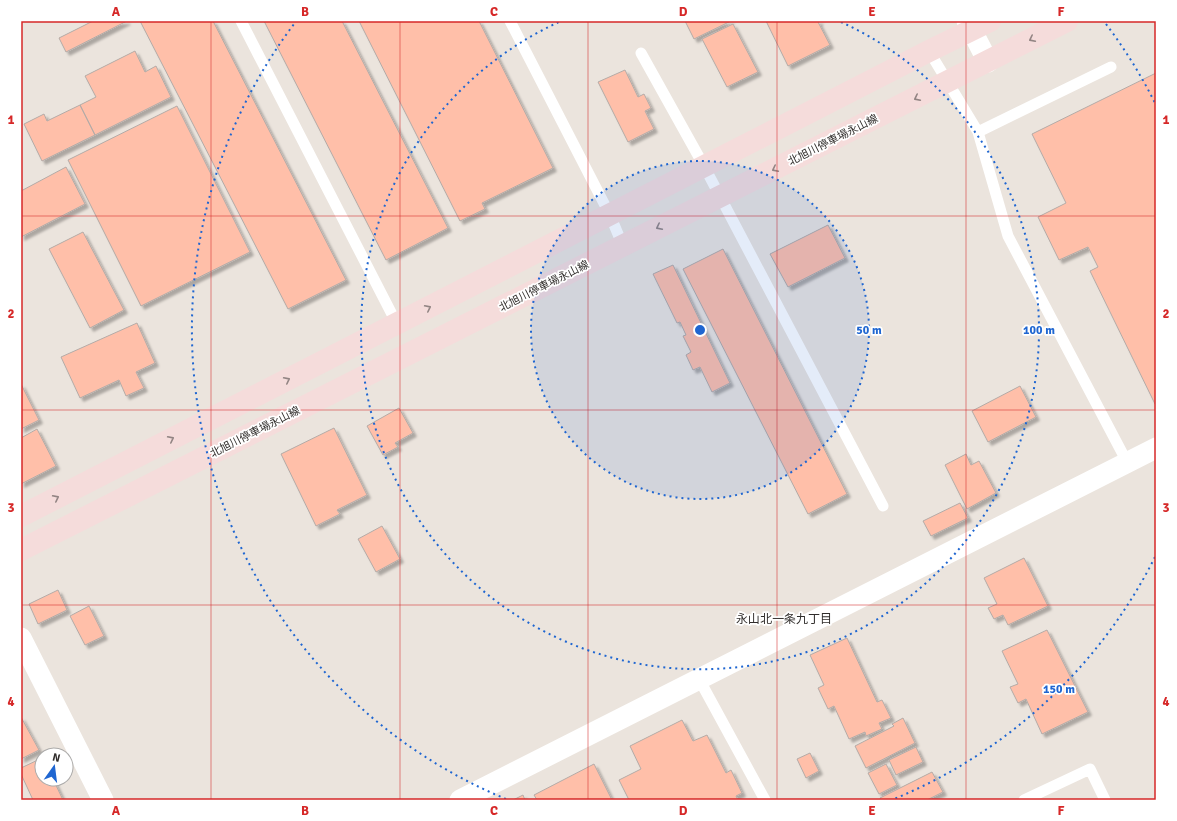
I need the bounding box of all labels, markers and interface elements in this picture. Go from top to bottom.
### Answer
text: A [112,4,121,20]
text: B [301,4,309,20]
text: C [490,4,498,20]
text: D [679,4,688,20]
text: E [868,4,876,20]
text: F [1058,4,1065,20]
one-way arrow [1029,34,1037,42]
one-way arrow [913,93,921,101]
text: 1 [7,112,15,128]
street label: 北旭川停車場永山線 [786,112,880,168]
text: 1 [1162,112,1170,128]
one-way arrow [772,164,780,172]
one-way arrow [656,222,664,230]
street label: 北旭川停車場永山線 [497,258,591,314]
one-way arrow [423,305,431,313]
text: 2 [7,306,15,322]
text: 2 [1162,306,1170,322]
centre of rings [693,323,707,337]
text: 50 m [856,323,882,338]
text: 100 m [1023,323,1055,338]
one-way arrow [283,377,290,385]
street label: 北旭川停車場永山線 [208,404,302,460]
one-way arrow [167,436,175,444]
one-way arrow [51,496,59,503]
text: 3 [7,500,15,516]
text: 3 [1162,500,1170,516]
district label: 永山北一条九丁目 [736,612,832,627]
text: 150 m [1043,682,1075,697]
text: 4 [7,694,15,710]
text: 4 [1162,694,1170,710]
north arrow [34,747,74,787]
text: N [51,751,62,765]
text: A [112,803,121,819]
text: B [301,803,309,819]
text: C [490,803,498,819]
text: D [679,803,688,819]
text: E [868,803,876,819]
text: F [1058,803,1065,819]

